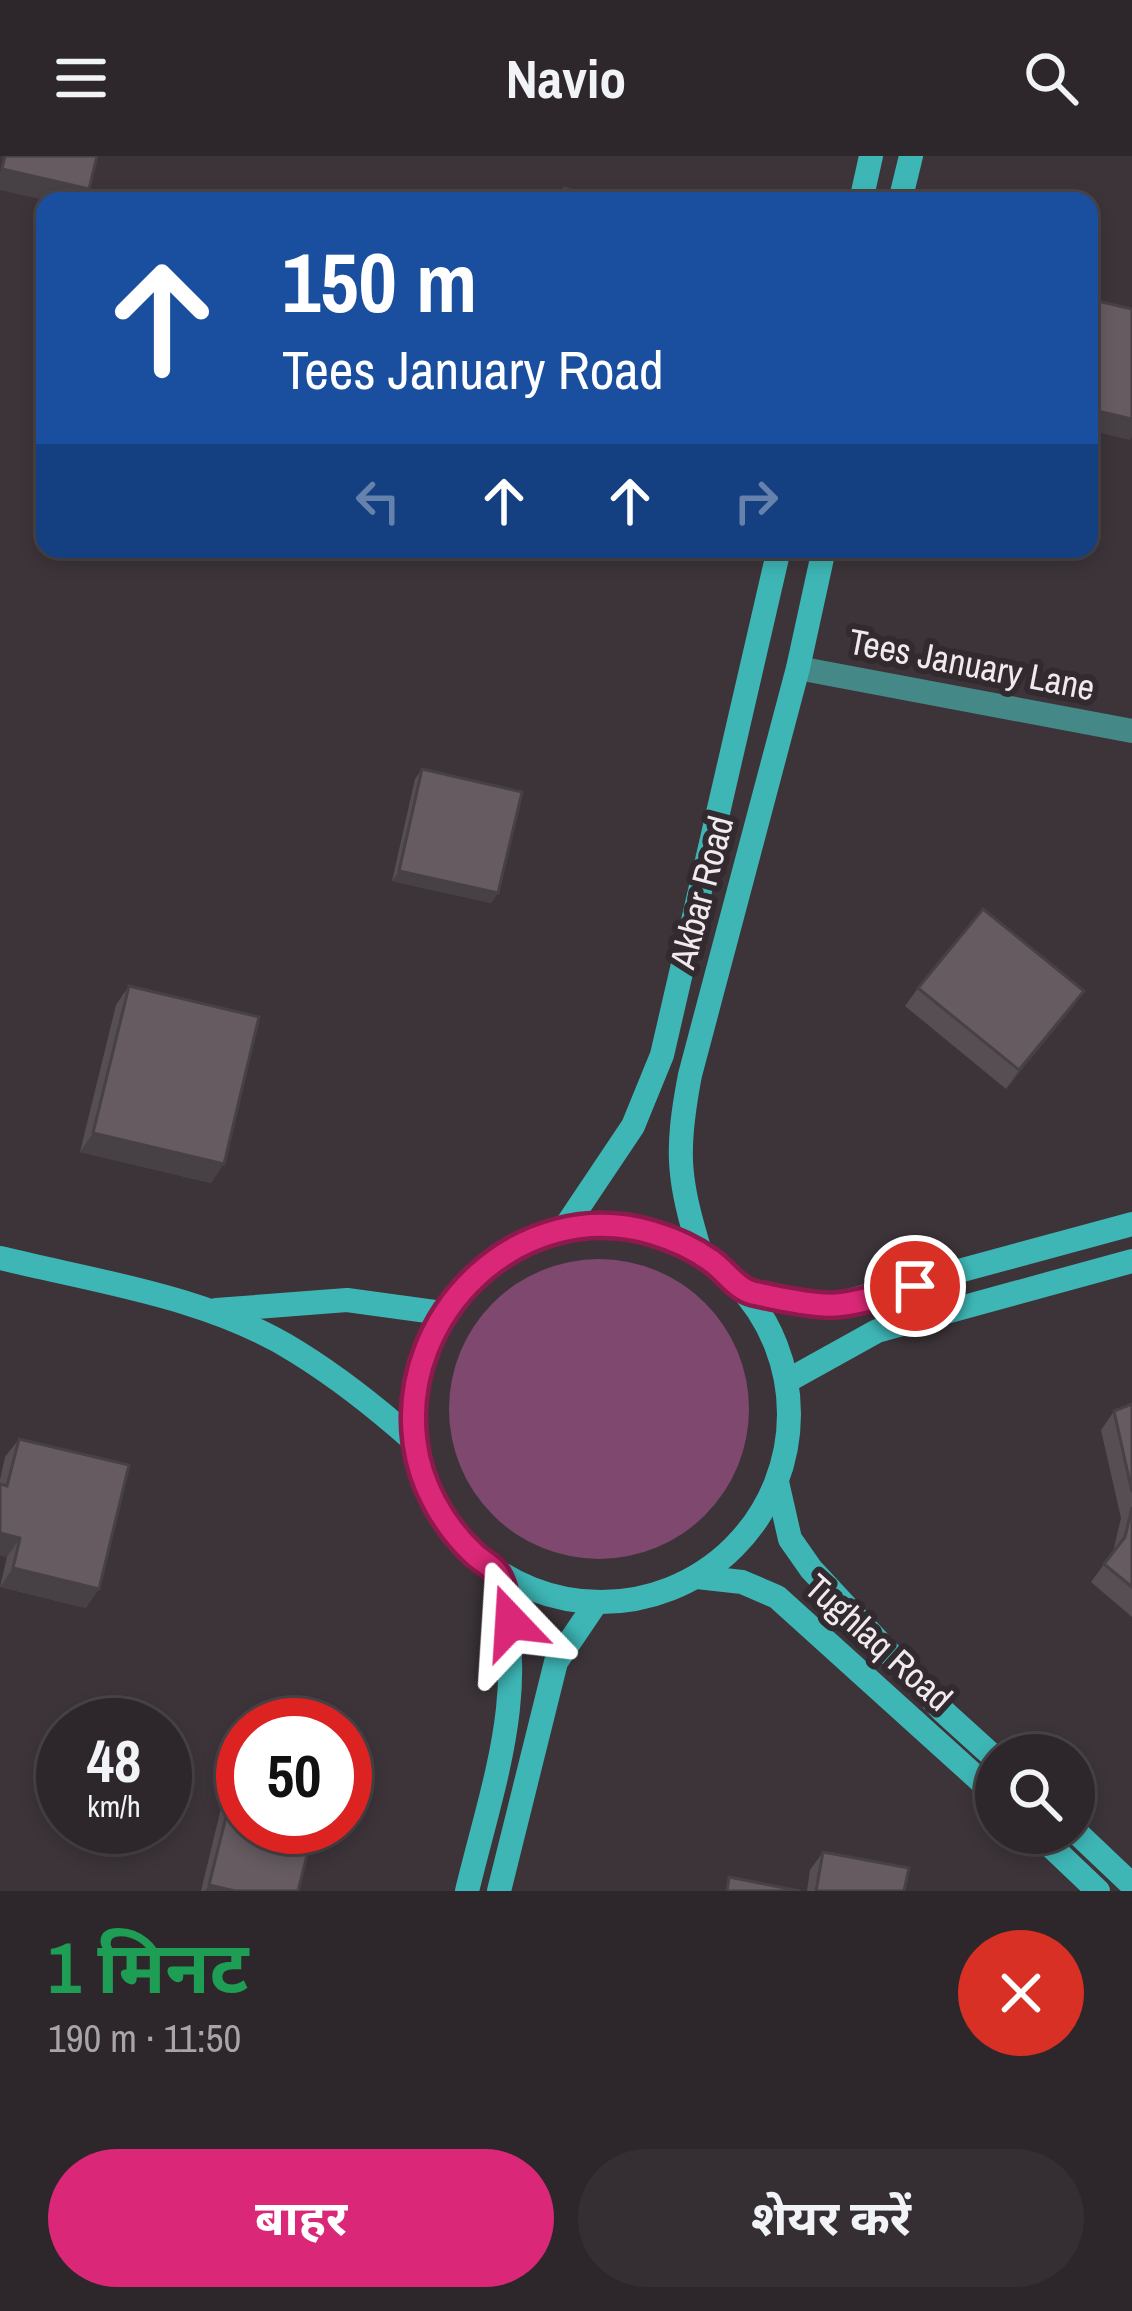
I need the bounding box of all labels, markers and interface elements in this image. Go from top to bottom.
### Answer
text: Navio [506,42,626,115]
icon: menu [48,45,114,111]
icon: search [1018,45,1084,111]
text: 150 m [282,225,477,338]
icon: ahead [84,240,240,396]
text: Tees January Road [282,333,664,406]
icon: left [345,468,411,534]
icon: ahead [471,468,537,534]
icon: ahead [597,468,663,534]
icon: right [723,468,789,534]
street label: Tees January Lane [845,617,1099,711]
street label: Akbar Road [657,810,744,974]
pin [864,1235,966,1337]
icon: arrive [882,1253,948,1319]
position arrow [448,1559,574,1685]
street label: Tughlaq Road [795,1563,963,1721]
speed limit sign: 50 [216,1698,372,1854]
text: 48 [87,1720,141,1801]
map controls [975,1734,1095,1854]
button: search [975,1734,1095,1854]
text: km/h [87,1786,141,1826]
text: 1 मिनट [48,1918,248,2015]
button: close [958,1930,1084,2056]
text: 190 m · 11:50 [48,2012,241,2064]
button: बाहर [48,2149,554,2287]
button: शेयर करें [578,2149,1084,2287]

